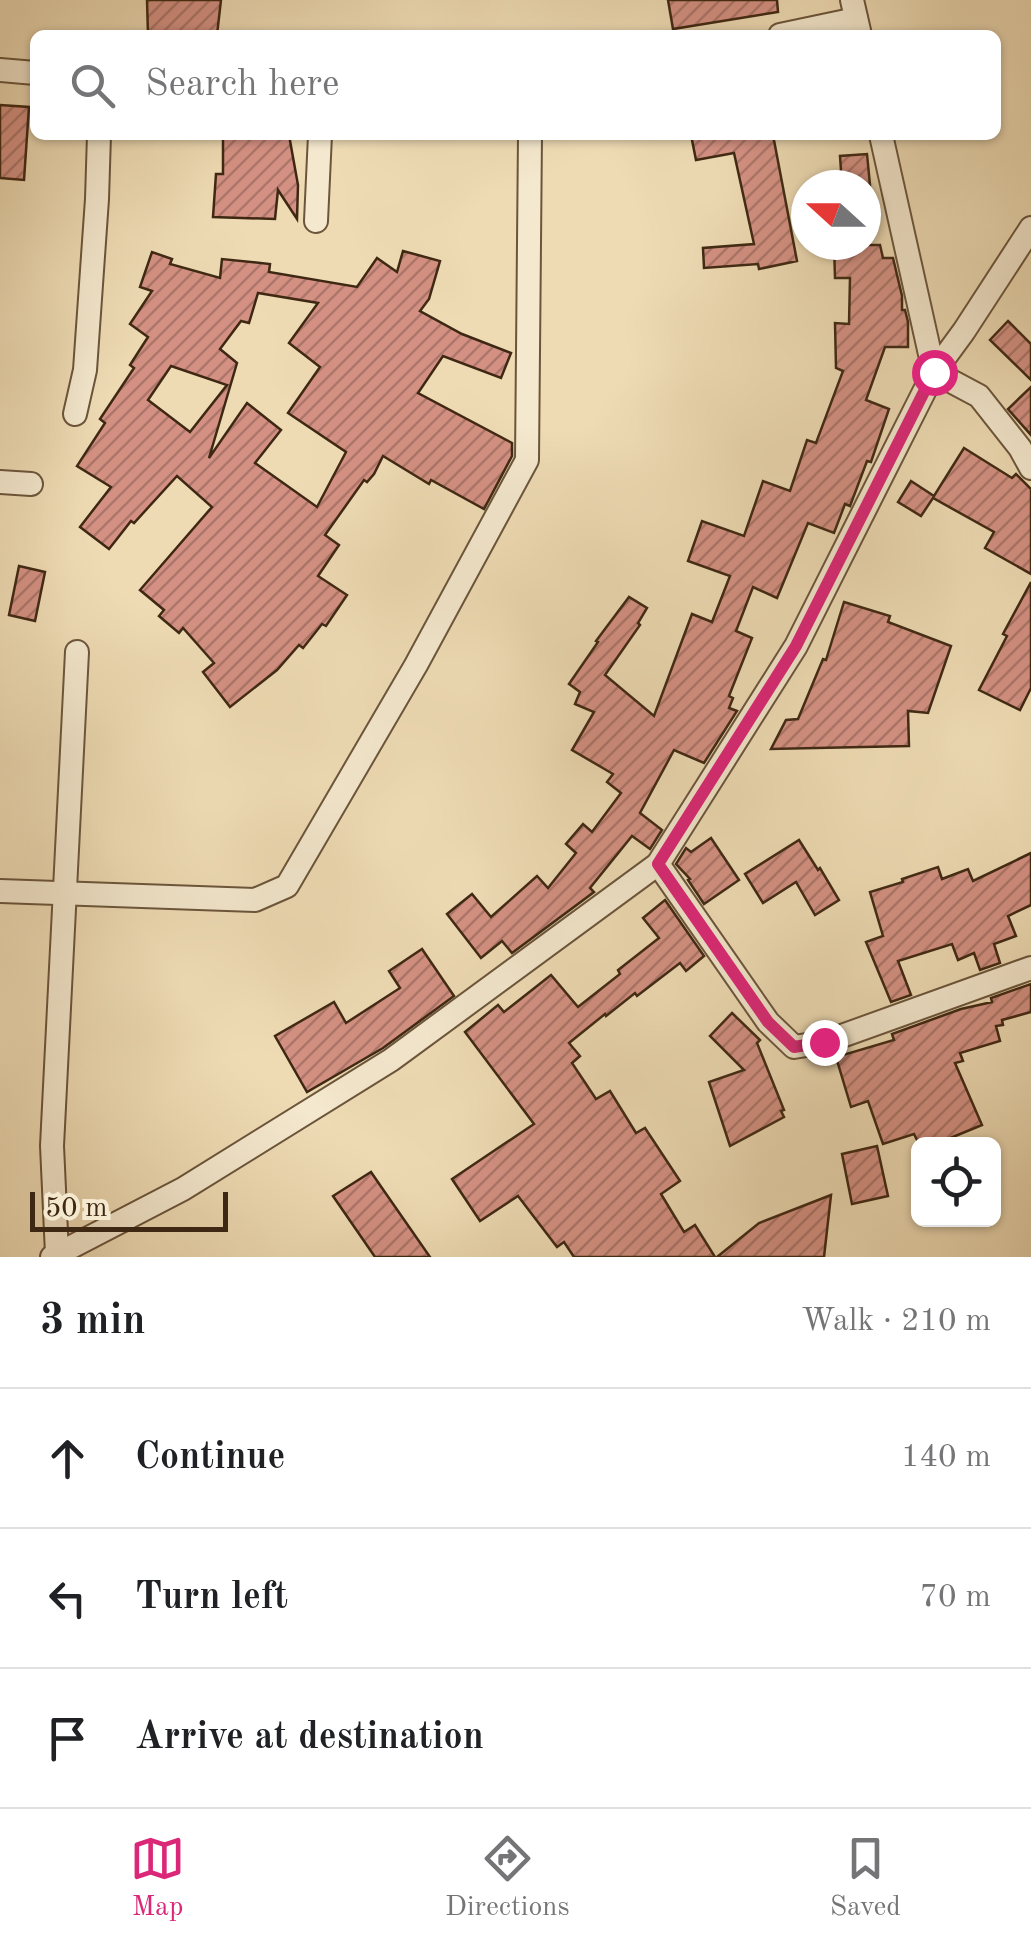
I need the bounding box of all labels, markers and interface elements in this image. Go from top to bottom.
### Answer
search box [30,30,1001,140]
icon: search [65,58,120,113]
text: Search here [145,66,340,104]
north arrow [791,170,881,260]
route start [912,350,958,396]
route end [802,1020,848,1066]
map controls [911,1137,1001,1227]
button: locate [911,1137,1001,1227]
scale bar [30,1187,228,1232]
text: 50 m [45,1195,108,1223]
text: 3 min [40,1301,146,1343]
text: Walk · 210 m [801,1306,991,1338]
icon: ahead [40,1431,95,1486]
text: Continue [135,1439,285,1477]
text: 140 m [901,1442,991,1474]
icon: left [40,1571,95,1626]
text: Turn left [135,1579,288,1617]
text: 70 m [920,1582,991,1614]
icon: arrive [40,1711,95,1766]
text: Arrive at destination [135,1719,484,1757]
tab: Map [130,1831,185,1926]
tab: Directions [445,1831,570,1926]
tab: Saved [830,1831,901,1926]

